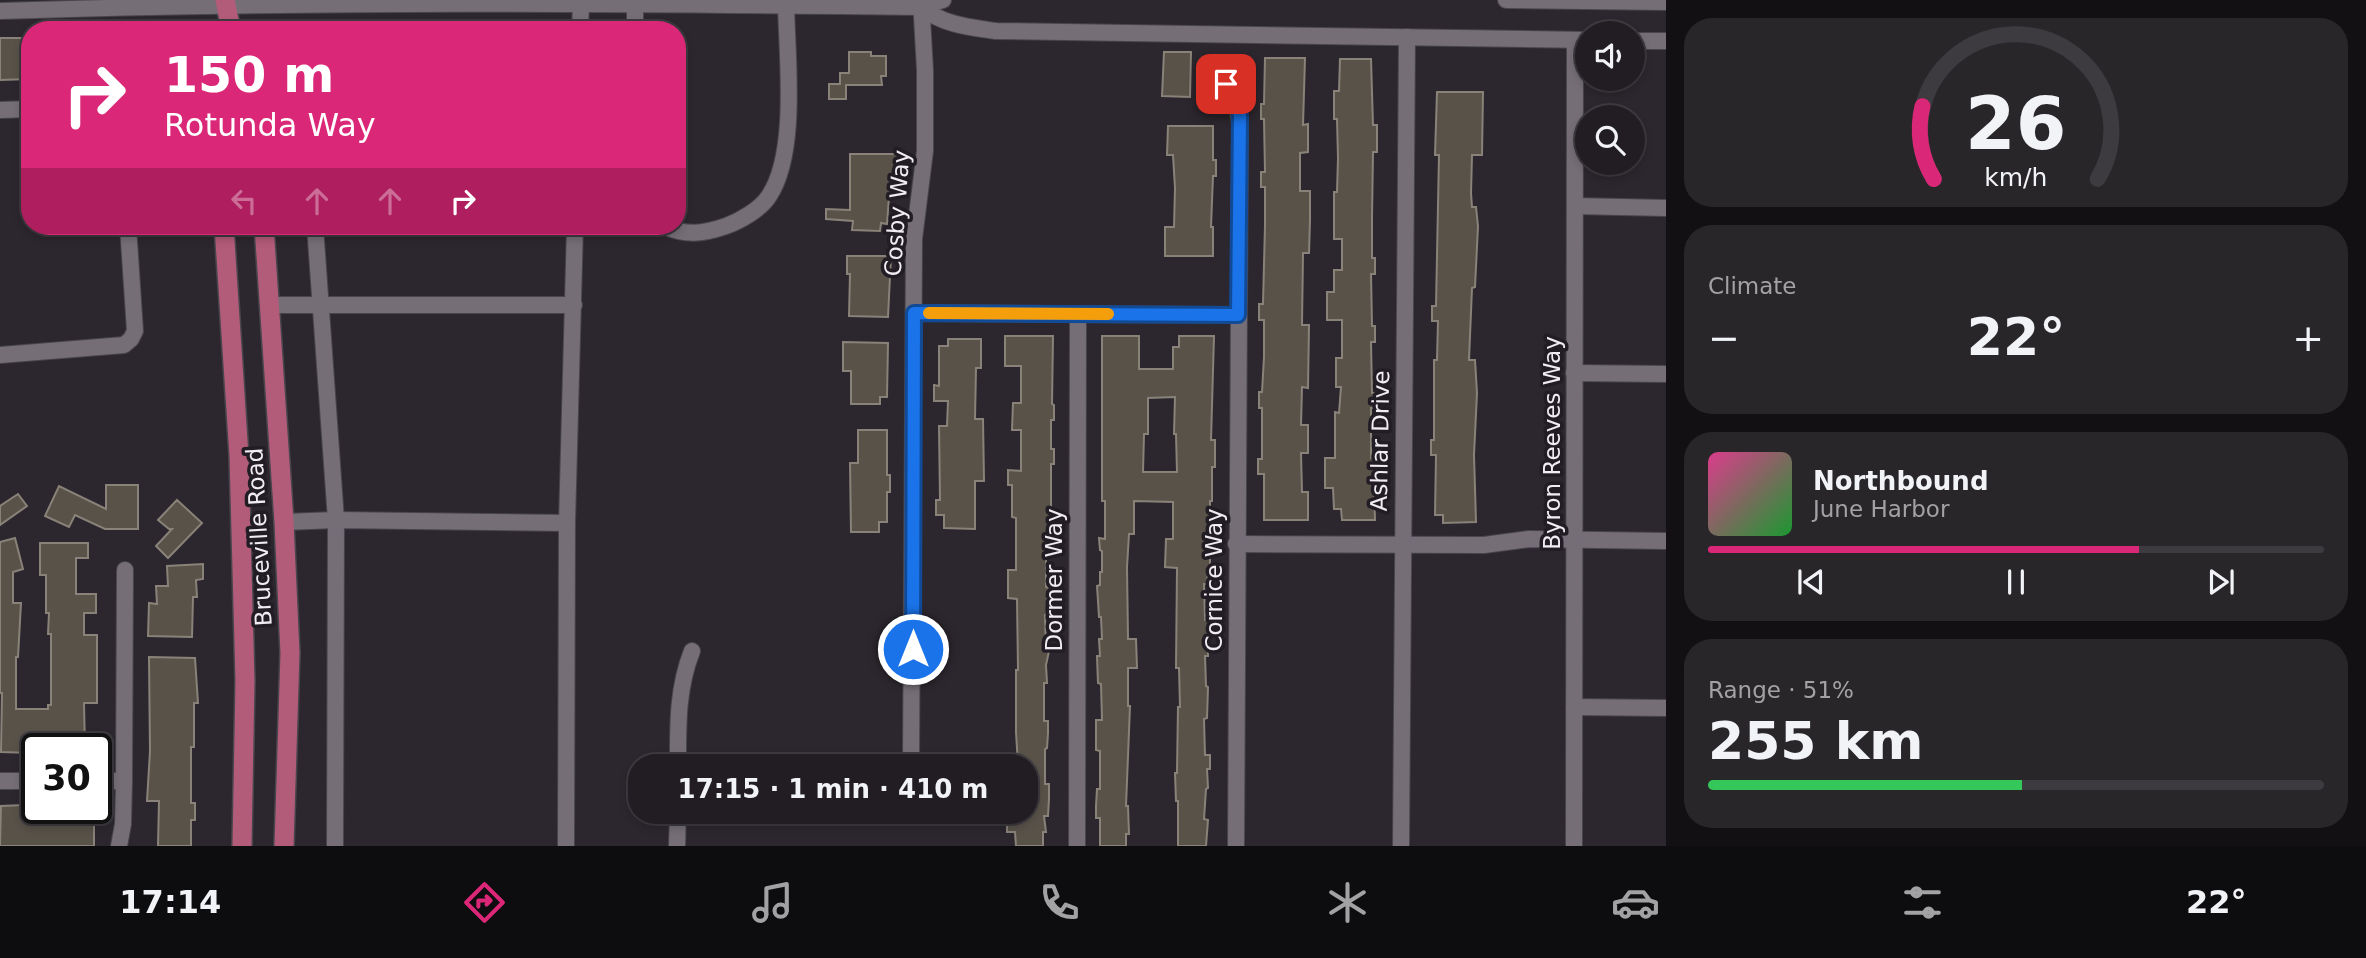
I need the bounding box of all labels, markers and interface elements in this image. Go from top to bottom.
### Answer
map controls [1575,21,1645,175]
button: sound [1575,21,1645,91]
text: 150 m [164,47,334,104]
icon: right [49,49,140,140]
pin [1196,54,1256,114]
icon: arrive [1207,65,1245,103]
text: 26 [1965,81,2067,166]
button: search [1575,105,1645,175]
text: Rotunda Way [164,106,376,144]
street label: Cosby Way [880,149,914,277]
text: km/h [1984,162,2048,191]
icon: left [225,182,263,220]
icon: ahead [298,182,336,220]
icon: ahead [371,182,409,220]
icon: right [444,182,482,220]
text: Climate [1708,273,1797,299]
text: 22° [1967,307,2065,367]
text: − [1708,316,1740,360]
text: + [2292,316,2324,360]
street label: Byron Reeves Way [1539,336,1565,550]
street label: Ashlar Drive [1366,370,1394,512]
street label: Bruceville Road [241,447,277,627]
text: Northbound [1813,466,1989,496]
text: June Harbor [1813,496,1949,522]
street label: Dormer Way [1041,508,1067,652]
street label: Cornice Way [1201,508,1227,652]
icon: previous [1792,563,1830,601]
icon: pause [1997,563,2035,601]
icon: next [2202,563,2240,601]
position arrow [876,612,950,686]
text: Range · 51% [1708,677,1854,703]
text: 255 km [1708,711,1923,771]
speed limit sign: 30 [21,733,112,824]
text: 17:15 · 1 min · 410 m [678,774,988,804]
icon: directions [460,878,509,927]
icon: music [748,878,797,927]
icon: phone [1035,878,1084,927]
icon: climate [1323,878,1372,927]
icon: car [1611,878,1660,927]
icon: filters [1898,878,1947,927]
text: 17:14 [119,883,221,921]
text: 22° [2186,883,2247,921]

